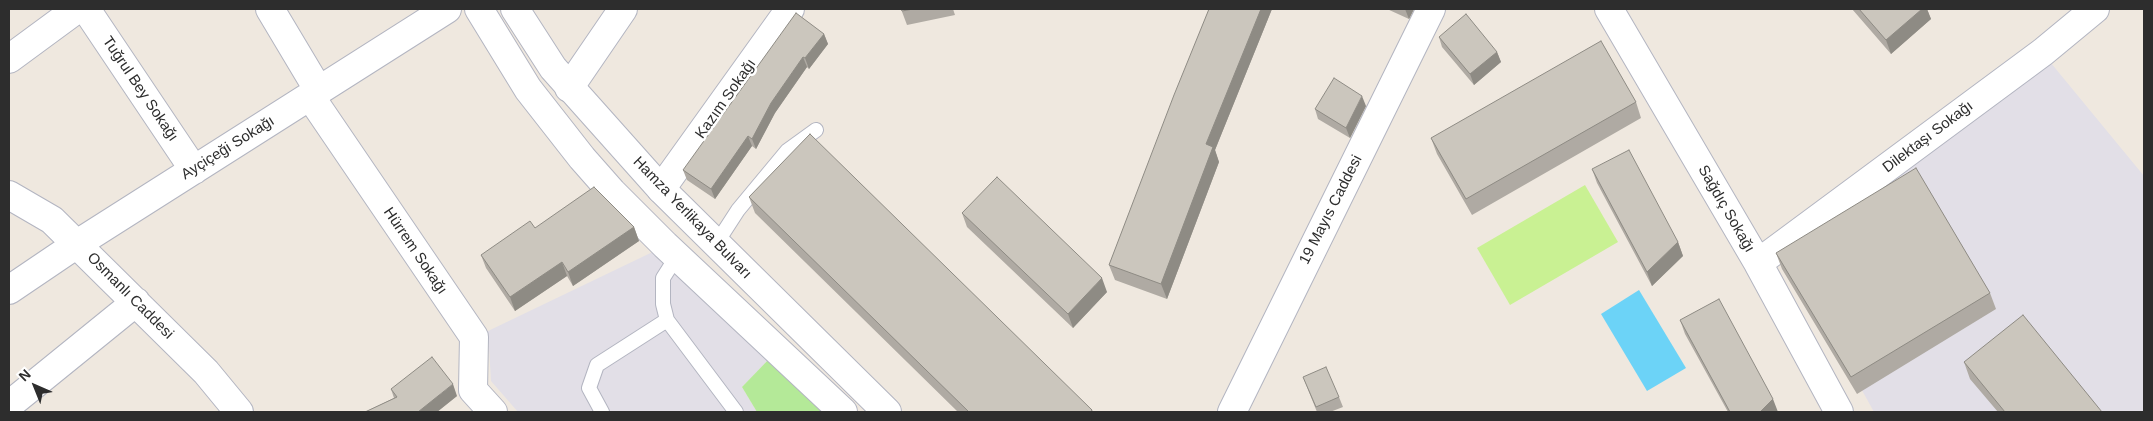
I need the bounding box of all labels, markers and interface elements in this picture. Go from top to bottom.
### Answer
street label: Tuğrul Bey Sokağı [98,33,182,145]
street label: Kazım Sokağı [692,56,760,142]
street label: Dilektaşı Sokağı [1879,97,1977,177]
street label: Ayçiçeği Sokağı [178,112,278,184]
street label: 19 Mayıs Caddesi [1296,152,1366,268]
street label: Hamza Yerlikaya Bulvarı [629,153,755,283]
street label: Sağdıç Sokağı [1694,162,1758,256]
street label: Hürrem Sokağı [379,204,451,298]
street label: Osmanlı Caddesi [83,249,177,343]
north arrow [10,361,60,411]
text: N [15,366,34,384]

